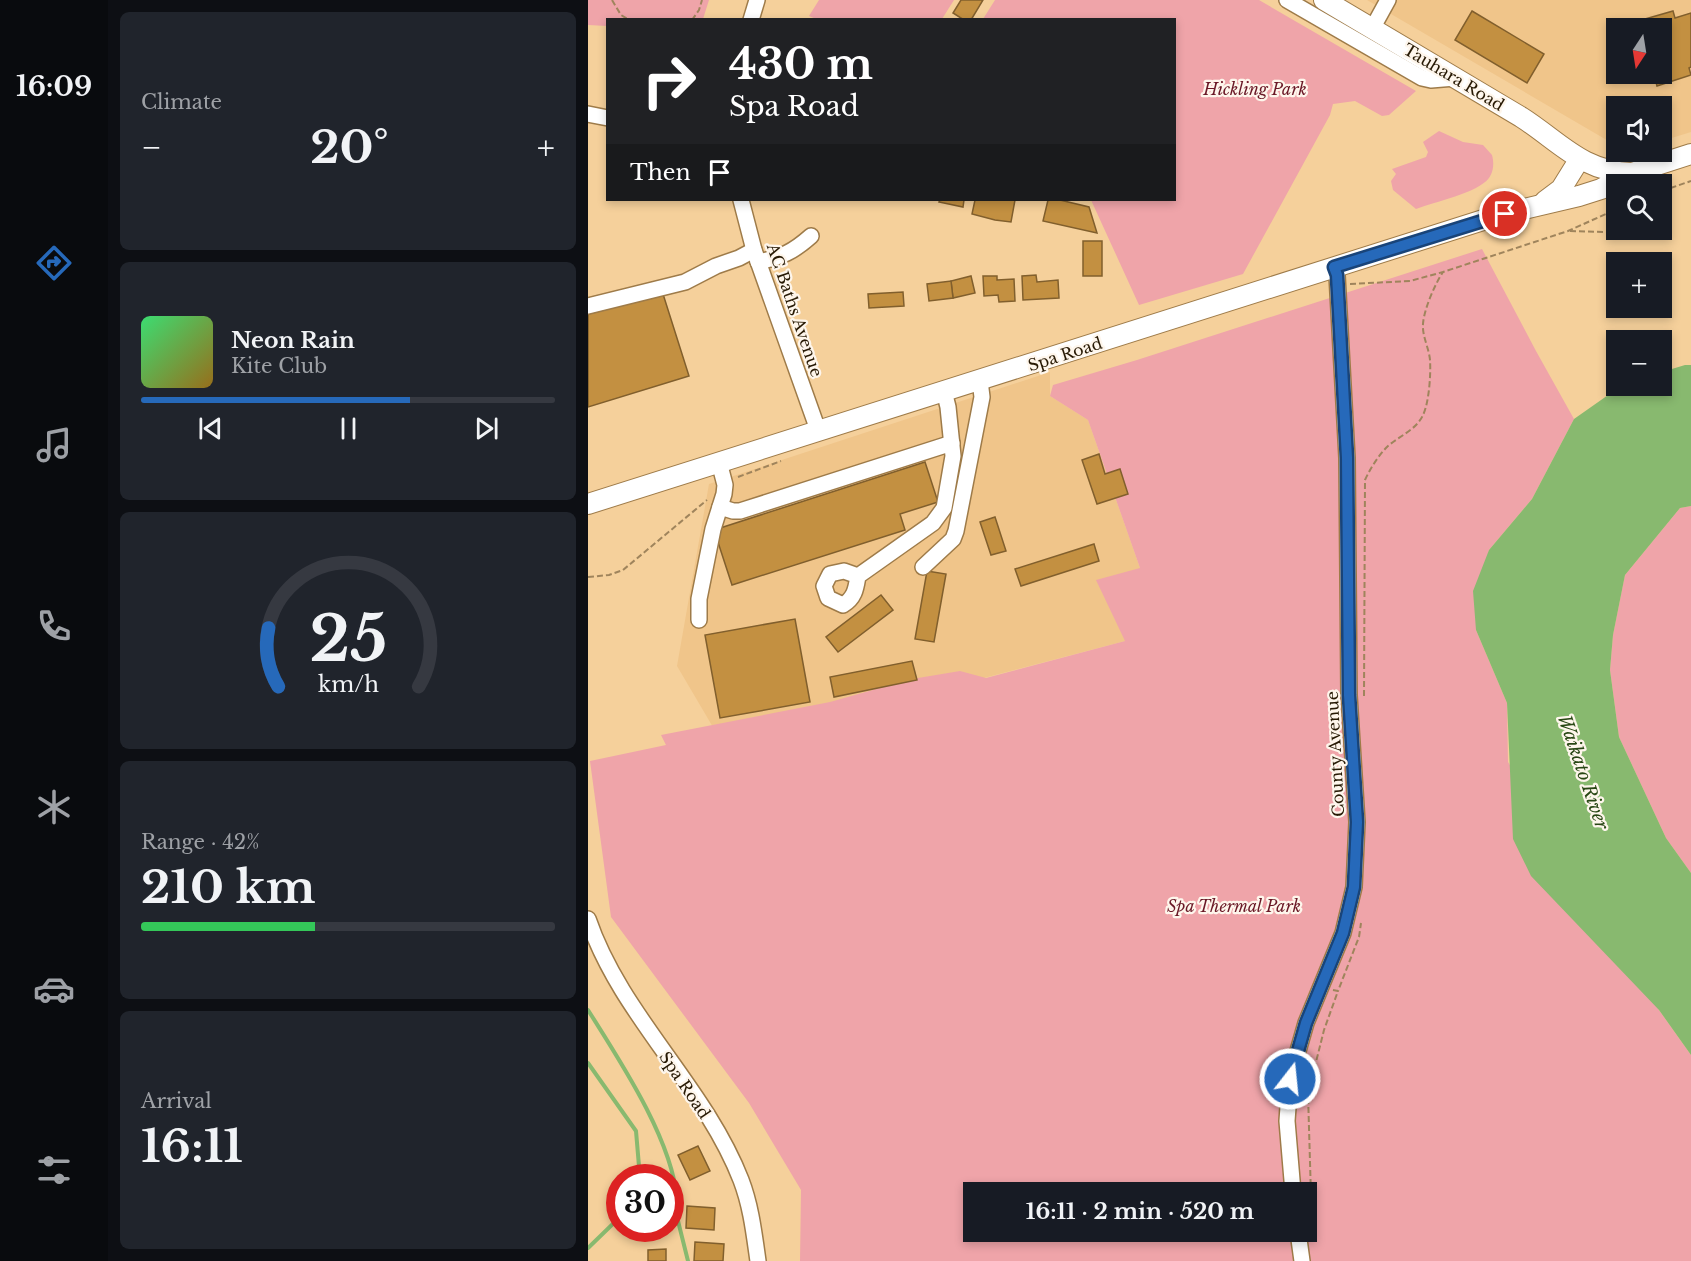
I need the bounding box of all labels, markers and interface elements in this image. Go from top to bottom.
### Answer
north arrow [1606,18,1672,84]
map controls [1606,18,1672,396]
text: 430 m [729,38,873,90]
street label: Tauhara Road [1400,39,1508,115]
icon: right [630,42,708,120]
text: 16:09 [16,70,92,103]
park label: Hickling Park [1202,79,1307,99]
text: Climate [141,90,222,114]
text: Spa Road [729,90,859,123]
button: sound [1606,96,1672,162]
text: 20° [310,119,389,175]
text: − [141,127,162,168]
text: + [537,127,555,168]
icon: arrive [703,156,736,189]
text: Then [630,159,691,186]
button: search [1606,174,1672,240]
pin [1479,188,1530,239]
icon: arrive [1488,197,1521,230]
street label: AC Baths Avenue [762,240,827,379]
icon: directions [33,242,75,284]
button: + [1606,252,1672,318]
text: Neon Rain [231,327,355,354]
button: − [1606,330,1672,396]
street label: Spa Road [1025,333,1105,375]
text: Kite Club [231,354,327,378]
icon: previous [194,412,227,445]
icon: pause [332,412,365,445]
icon: next [470,412,503,445]
icon: music [33,424,75,466]
text: 25 [309,601,387,679]
icon: phone [33,605,75,647]
text: km/h [318,672,379,699]
street label: County Avenue [1322,691,1348,817]
water label: Waikato River [1553,712,1613,833]
icon: climate [33,786,75,828]
text: Range · 42% [141,830,260,854]
text: 210 km [141,859,316,915]
park label: Spa Thermal Park [1167,896,1301,916]
icon: car [33,968,75,1010]
position arrow [1258,1047,1322,1111]
street label: Spa Road [655,1048,715,1123]
text: Arrival [141,1089,212,1113]
text: 16:11 [141,1118,243,1174]
icon: filters [33,1149,75,1191]
speed limit sign: 30 [606,1164,684,1242]
text: 16:11 · 2 min · 520 m [1026,1198,1254,1225]

